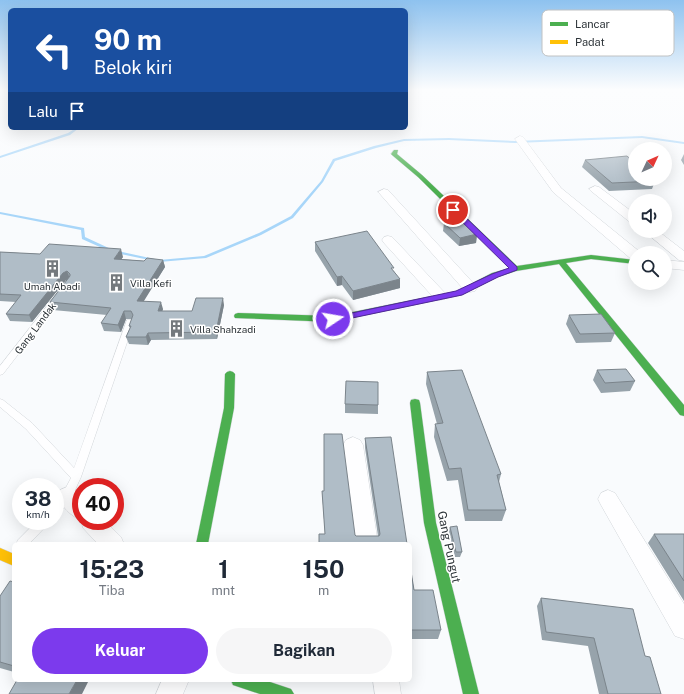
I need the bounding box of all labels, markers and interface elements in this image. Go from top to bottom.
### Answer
legend [542,10,674,56]
text: Lancar [575,18,610,30]
text: 90 m [94,23,162,56]
icon: left [28,24,80,76]
text: Padat [575,36,605,48]
text: Belok kiri [94,57,172,78]
icon: arrive [66,100,88,122]
text: Lalu [28,103,58,120]
north arrow [628,142,672,186]
map controls [628,142,672,290]
pin [436,193,470,227]
button: sound [628,194,672,238]
icon: arrive [442,199,464,221]
button: search [628,246,672,290]
building icon: Umah Abadi [42,259,62,279]
building icon: Villa Kefi [107,273,127,293]
place label: Villa Kefi [130,277,172,289]
place label: Umah Abadi [24,280,80,292]
position arrow [312,298,354,340]
street label: Gang Landak [12,300,58,356]
building icon: Villa Shahzadi [167,319,187,339]
place label: Villa Shahzadi [190,323,256,335]
speed limit sign: 40 [72,478,124,530]
text: 38 [25,487,51,511]
text: km/h [26,508,50,520]
street label: Gang Pungut [435,510,464,585]
text: 15:23 [79,555,144,583]
text: 1 [218,555,228,583]
text: 150 [303,555,345,583]
text: Tiba [99,583,125,598]
text: mnt [212,583,235,598]
text: m [318,583,329,598]
button: Keluar [32,628,208,674]
button: Bagikan [216,628,392,674]

